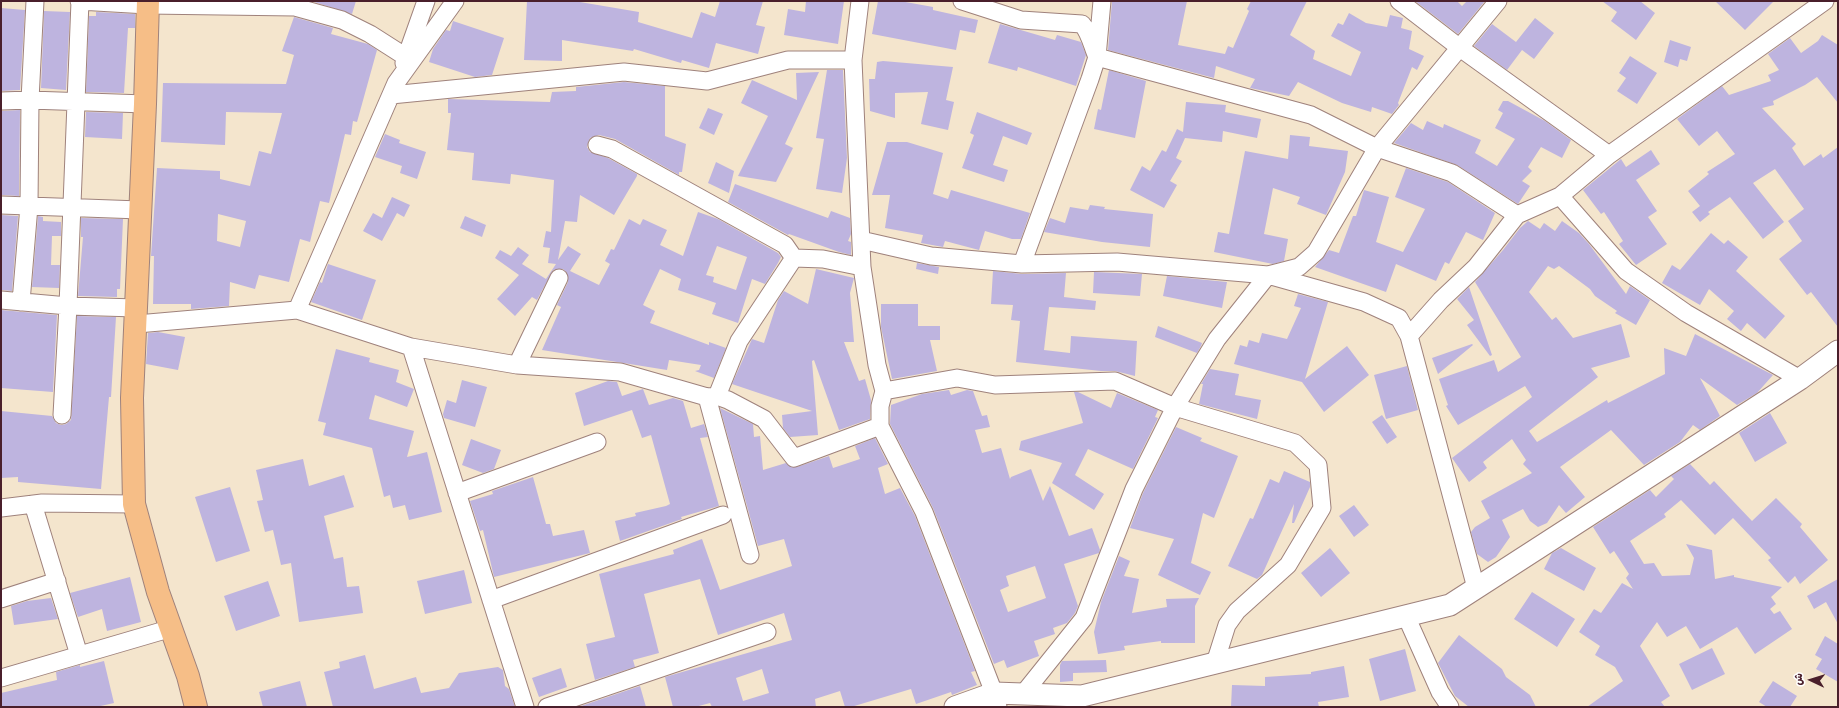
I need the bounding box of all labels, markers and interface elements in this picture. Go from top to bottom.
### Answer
north arrow [1791,660,1831,700]
text: ش [1792,673,1805,686]

